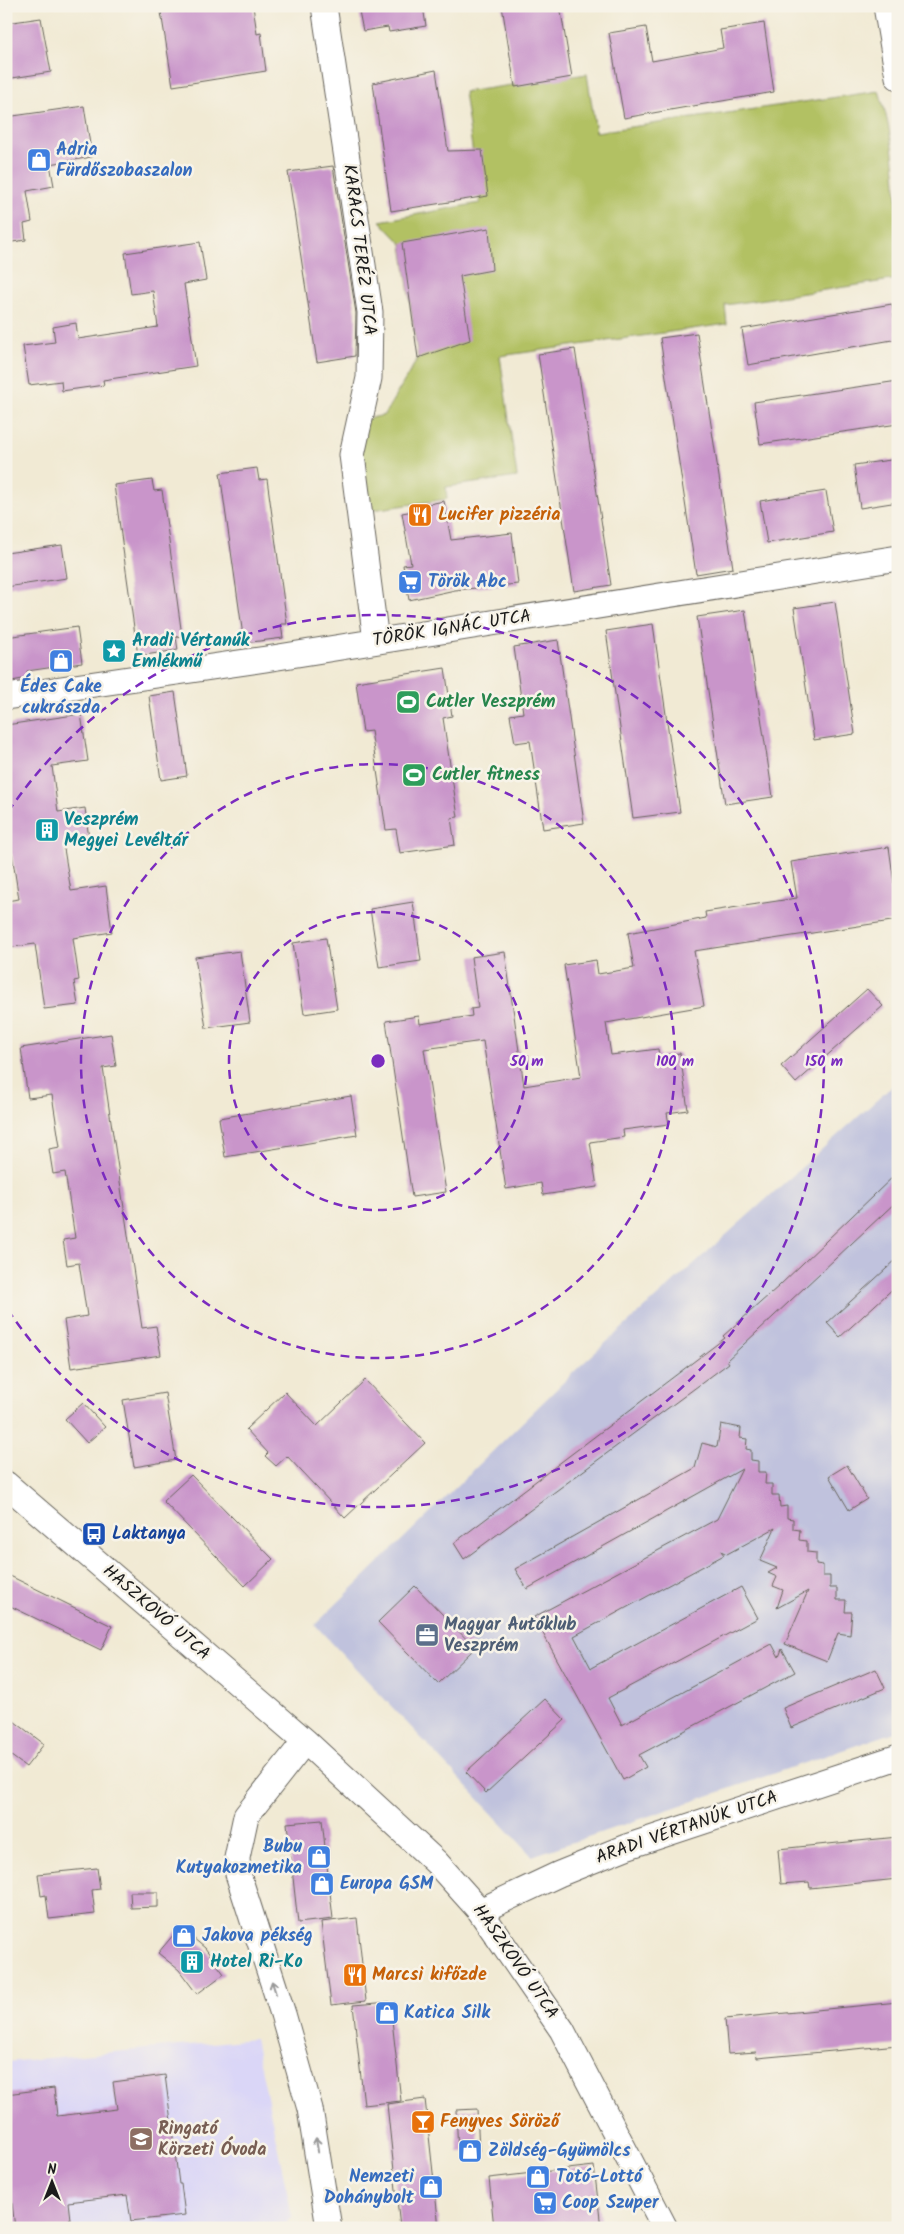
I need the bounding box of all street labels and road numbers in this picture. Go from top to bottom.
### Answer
street label: KARACS TERÉZ UTCA [334,163,384,337]
street label: TÖRÖK IGNÁC UTCA [371,602,533,656]
street label: HASZKOVÓ UTCA [95,1558,217,1668]
street label: ARADI VÉRTANÚK UTCA [592,1783,782,1873]
street label: HASZKOVÓ UTCA [464,1898,566,2026]

